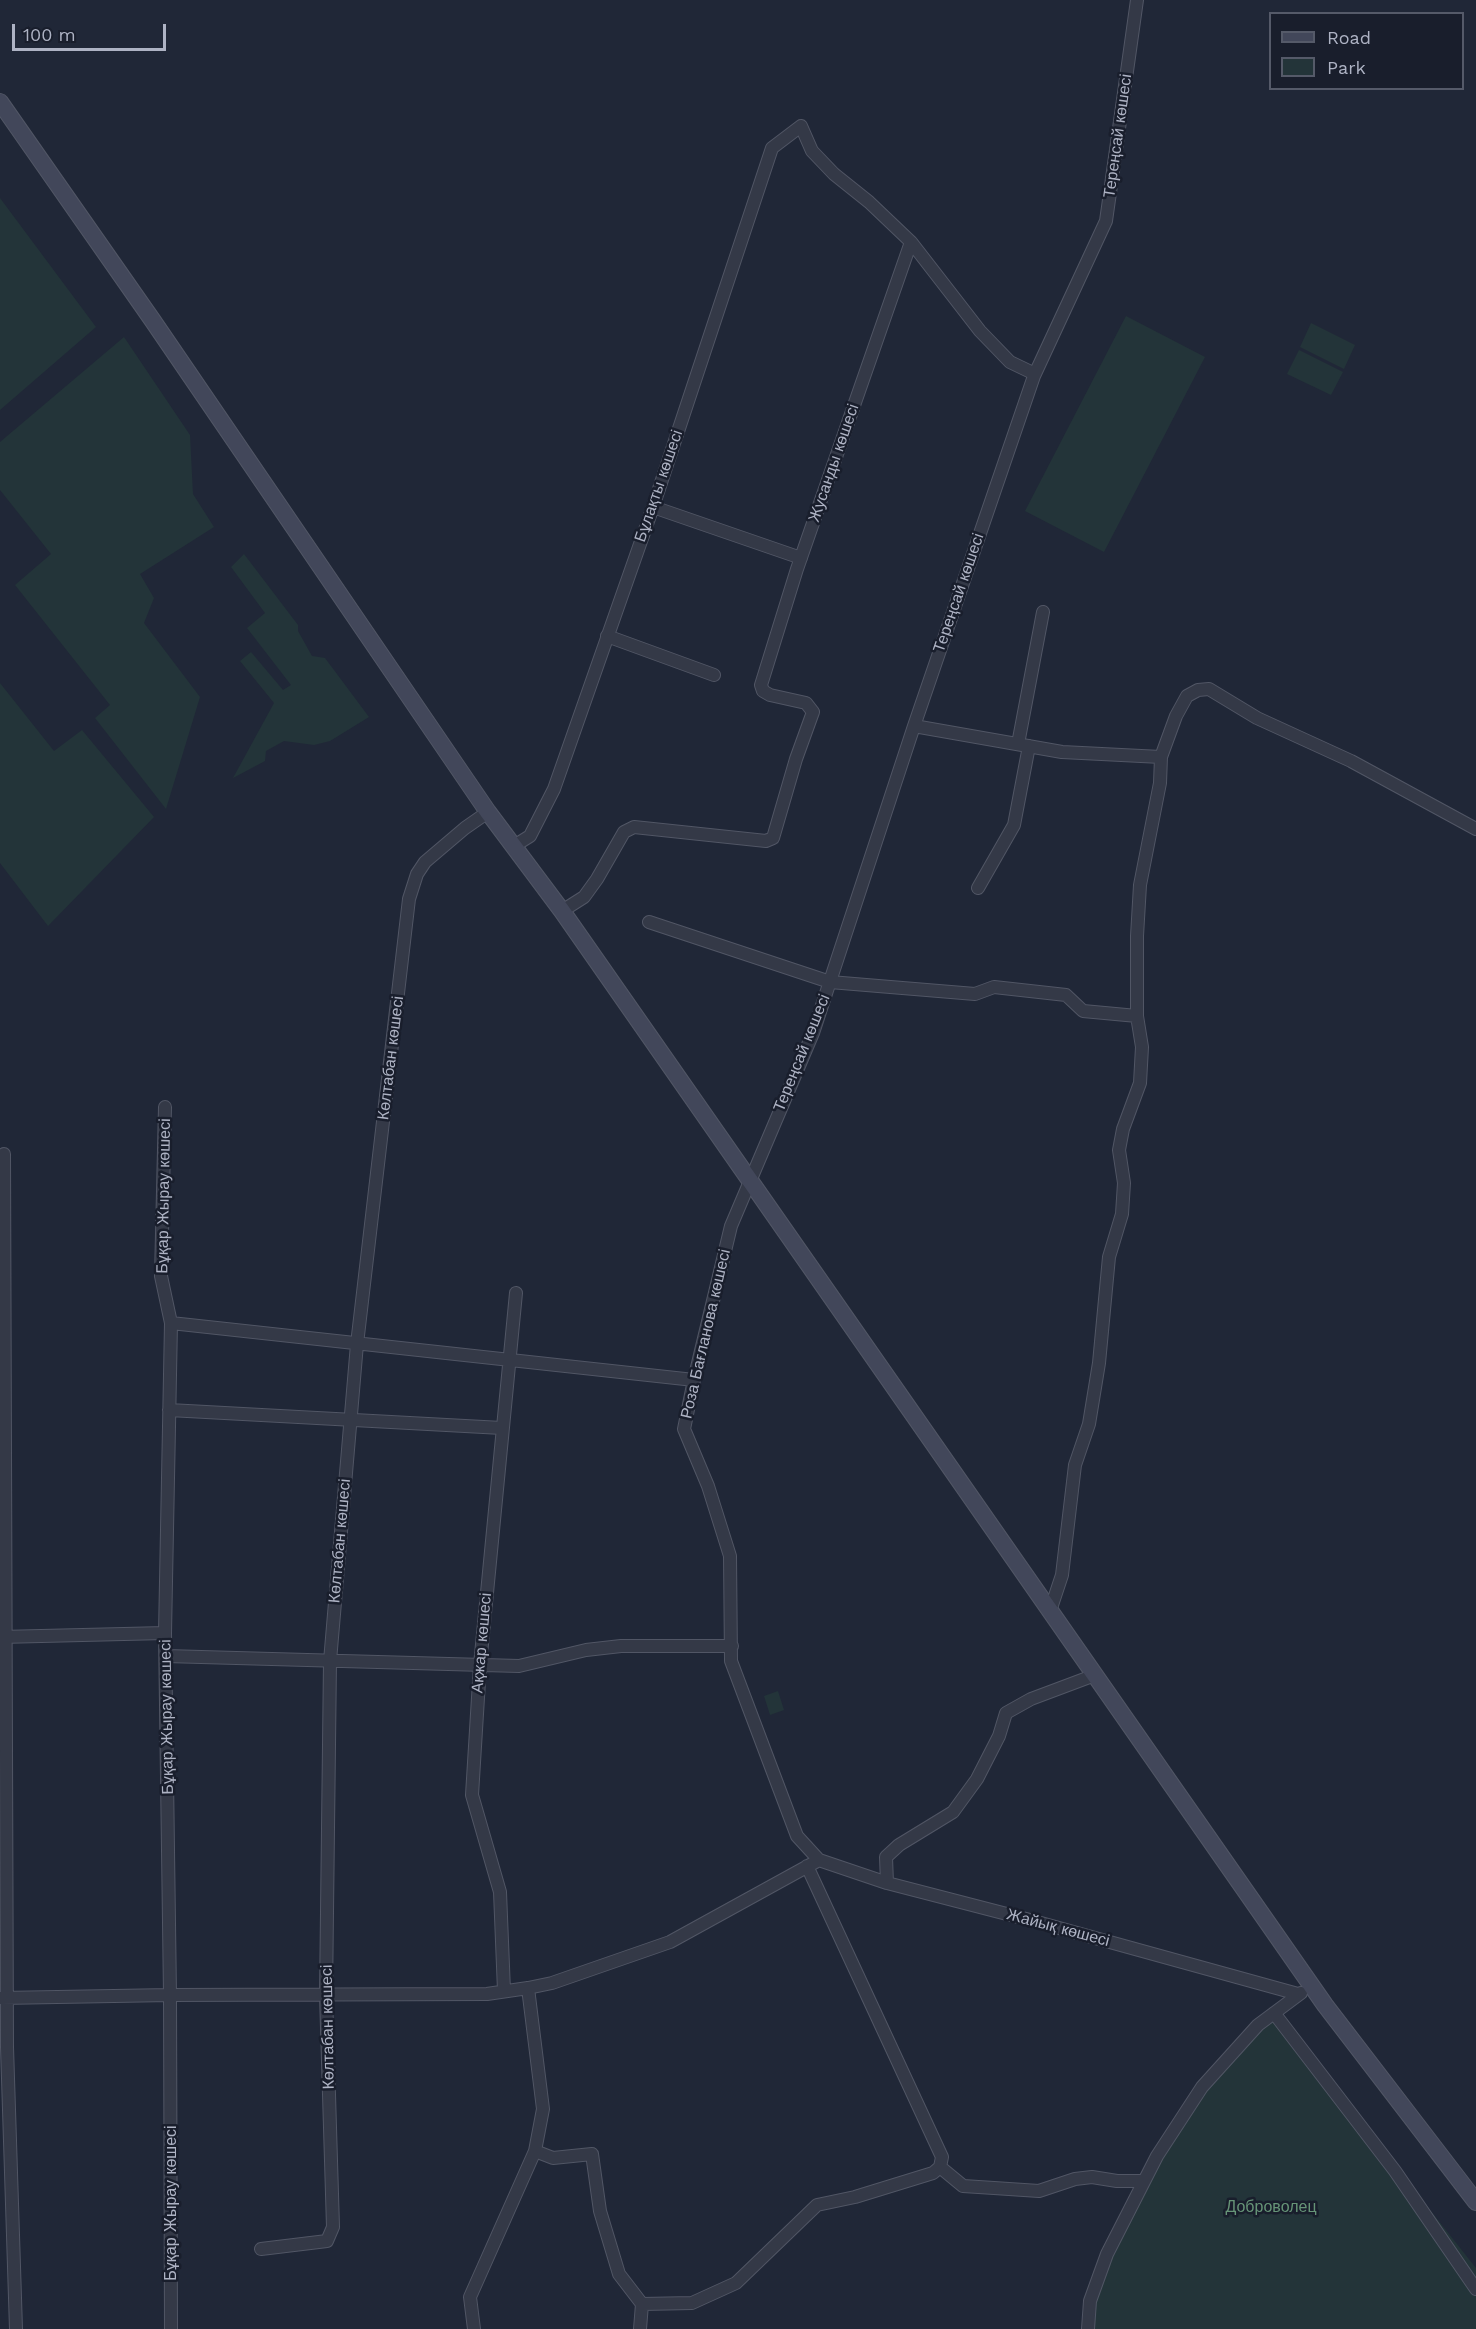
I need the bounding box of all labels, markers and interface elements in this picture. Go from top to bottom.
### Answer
scale bar [15,12,170,50]
legend [1269,12,1464,90]
text: 100 m [23,24,76,45]
text: Road [1327,27,1371,48]
text: Park [1327,57,1366,78]
street label: Тереңсай көшесі [1100,73,1136,199]
street label: Жусанды көшесі [805,401,863,525]
street label: Бұлақты көшесі [631,427,687,545]
street label: Тереңсай көшесі [930,531,988,655]
street label: Тереңсай көшесі [770,992,834,1114]
street label: Көлтабан көшесі [374,995,408,1121]
street label: Бұқар Жырау көшесі [153,1118,175,1274]
street label: Роза Бағланова көшесі [677,1247,735,1421]
street label: Көлтабан көшесі [325,1478,355,1604]
street label: Ақжар көшесі [468,1592,496,1694]
street label: Бұқар Жырау көшесі [156,1639,178,1795]
street label: Жайық көшесі [1004,1905,1112,1951]
street label: Көлтабан көшесі [317,1964,339,2090]
street label: Бұқар Жырау көшесі [161,2125,181,2281]
park label: Доброволец [1225,2197,1317,2217]

